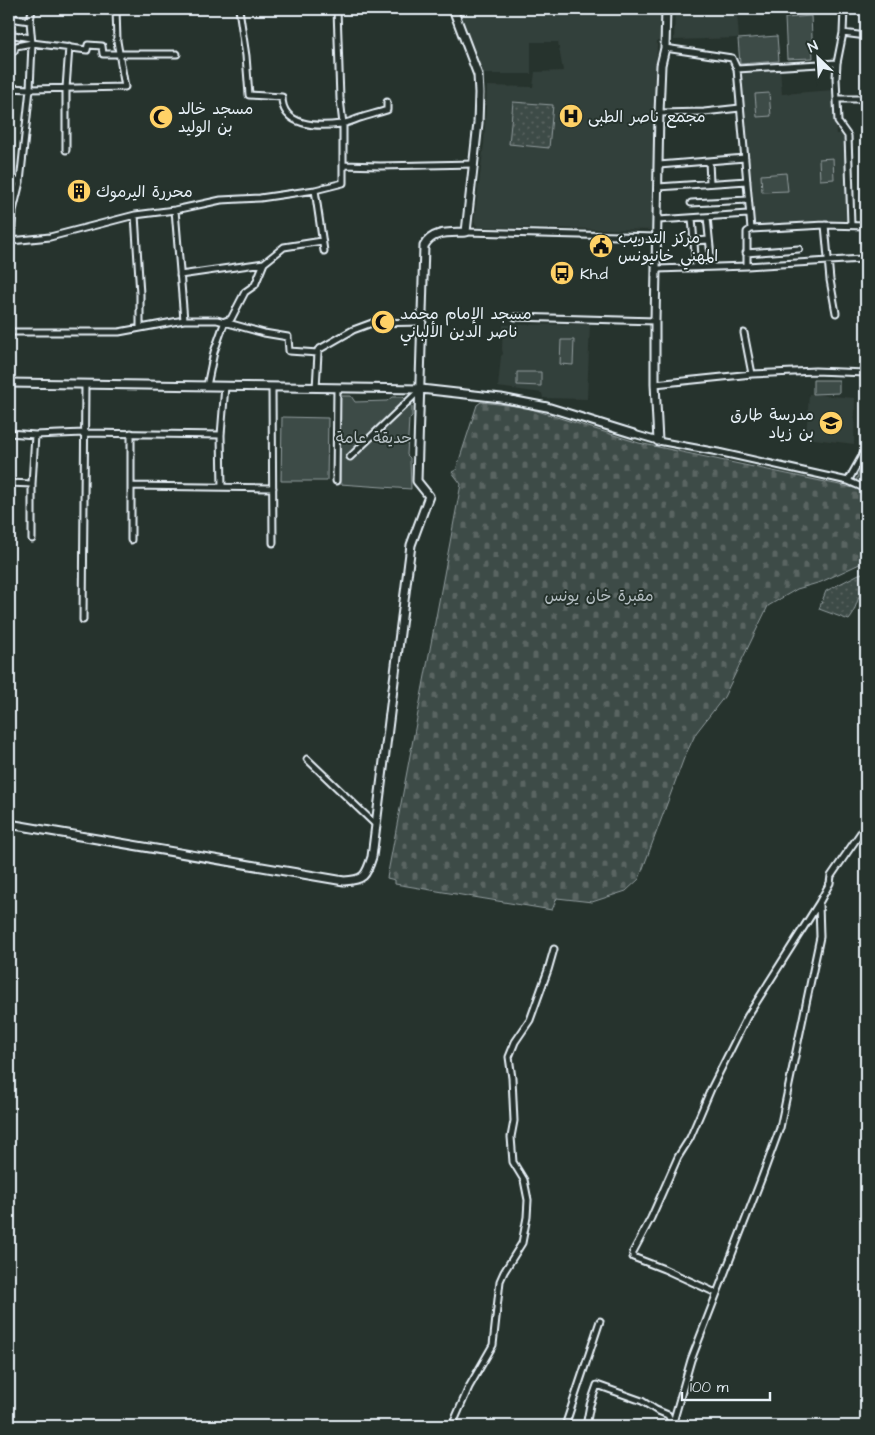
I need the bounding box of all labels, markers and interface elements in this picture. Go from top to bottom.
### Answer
north arrow [792,32,842,82]
text: N [805,36,821,58]
place label: مسجد خالد بن الوليد [178,98,253,138]
hospital icon: مجمع ناصر الطبى [558,103,584,129]
mosque icon: مسجد خالد بن الوليد [148,104,174,130]
place label: مجمع ناصر الطبى [588,106,706,128]
building icon: محررة اليرموك [66,178,92,204]
place label: محررة اليرموك [96,181,193,203]
place label: مركز التدريب المهني خانيونس [618,227,718,270]
public building icon: مركز التدريب المهني خانيونس [588,233,614,259]
bus stop icon: Kh.d [549,260,575,286]
place label: Kh.d [580,263,608,285]
place label: مسجد الإمام محمد ناصر الدين الألباني [400,303,531,346]
mosque icon: مسجد الإمام محمد ناصر الدين الألباني [370,309,396,335]
place label: مدرسة طارق بن زياد [730,404,814,444]
school or university icon: مدرسة طارق بن زياد [818,410,844,436]
park label: حديقة عامة [336,427,412,449]
park label: مقبرة خان يونس [544,585,654,607]
scale bar [682,1370,770,1402]
text: 100 m [690,1377,729,1398]

